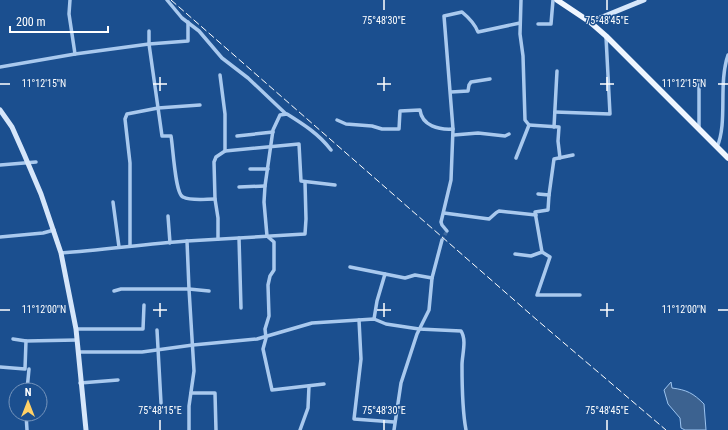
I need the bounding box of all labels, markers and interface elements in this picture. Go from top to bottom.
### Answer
scale bar [10,8,108,34]
text: 200 m [16,15,46,29]
text: 75°48'30"E [362,15,406,26]
text: 75°48'45"E [585,15,629,26]
text: 11°12'15"N [22,78,66,89]
text: 11°12'15"N [662,78,706,89]
text: 11°12'00"N [22,304,66,315]
text: 11°12'00"N [662,304,706,315]
north arrow [8,382,48,422]
text: N [25,386,32,399]
text: 75°48'15"E [138,405,182,416]
text: 75°48'30"E [362,405,406,416]
text: 75°48'45"E [585,405,629,416]

